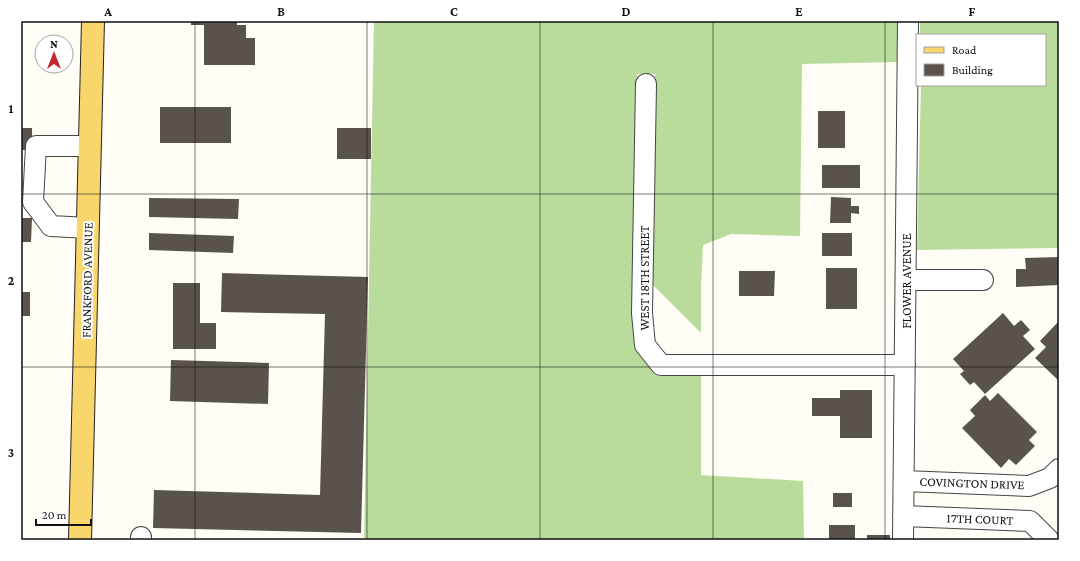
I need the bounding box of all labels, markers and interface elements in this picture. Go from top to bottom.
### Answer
text: A [103,4,112,19]
text: B [277,4,285,19]
text: C [450,4,458,19]
text: D [622,4,631,19]
text: E [795,4,803,19]
text: F [969,4,976,19]
north arrow [34,34,74,74]
legend [916,34,1046,86]
text: N [50,38,58,50]
text: Road [952,43,977,57]
text: Building [952,63,993,77]
text: 1 [9,101,14,116]
street label: FRANKFORD AVENUE [78,222,96,338]
street label: WEST 18TH STREET [637,225,652,331]
street label: FLOWER AVENUE [899,233,914,329]
text: 2 [8,273,15,288]
text: 3 [8,445,14,460]
street label: COVINGTON DRIVE [919,474,1025,492]
scale bar [36,501,91,527]
text: 20 m [42,508,67,522]
street label: 17TH COURT [946,510,1014,528]

